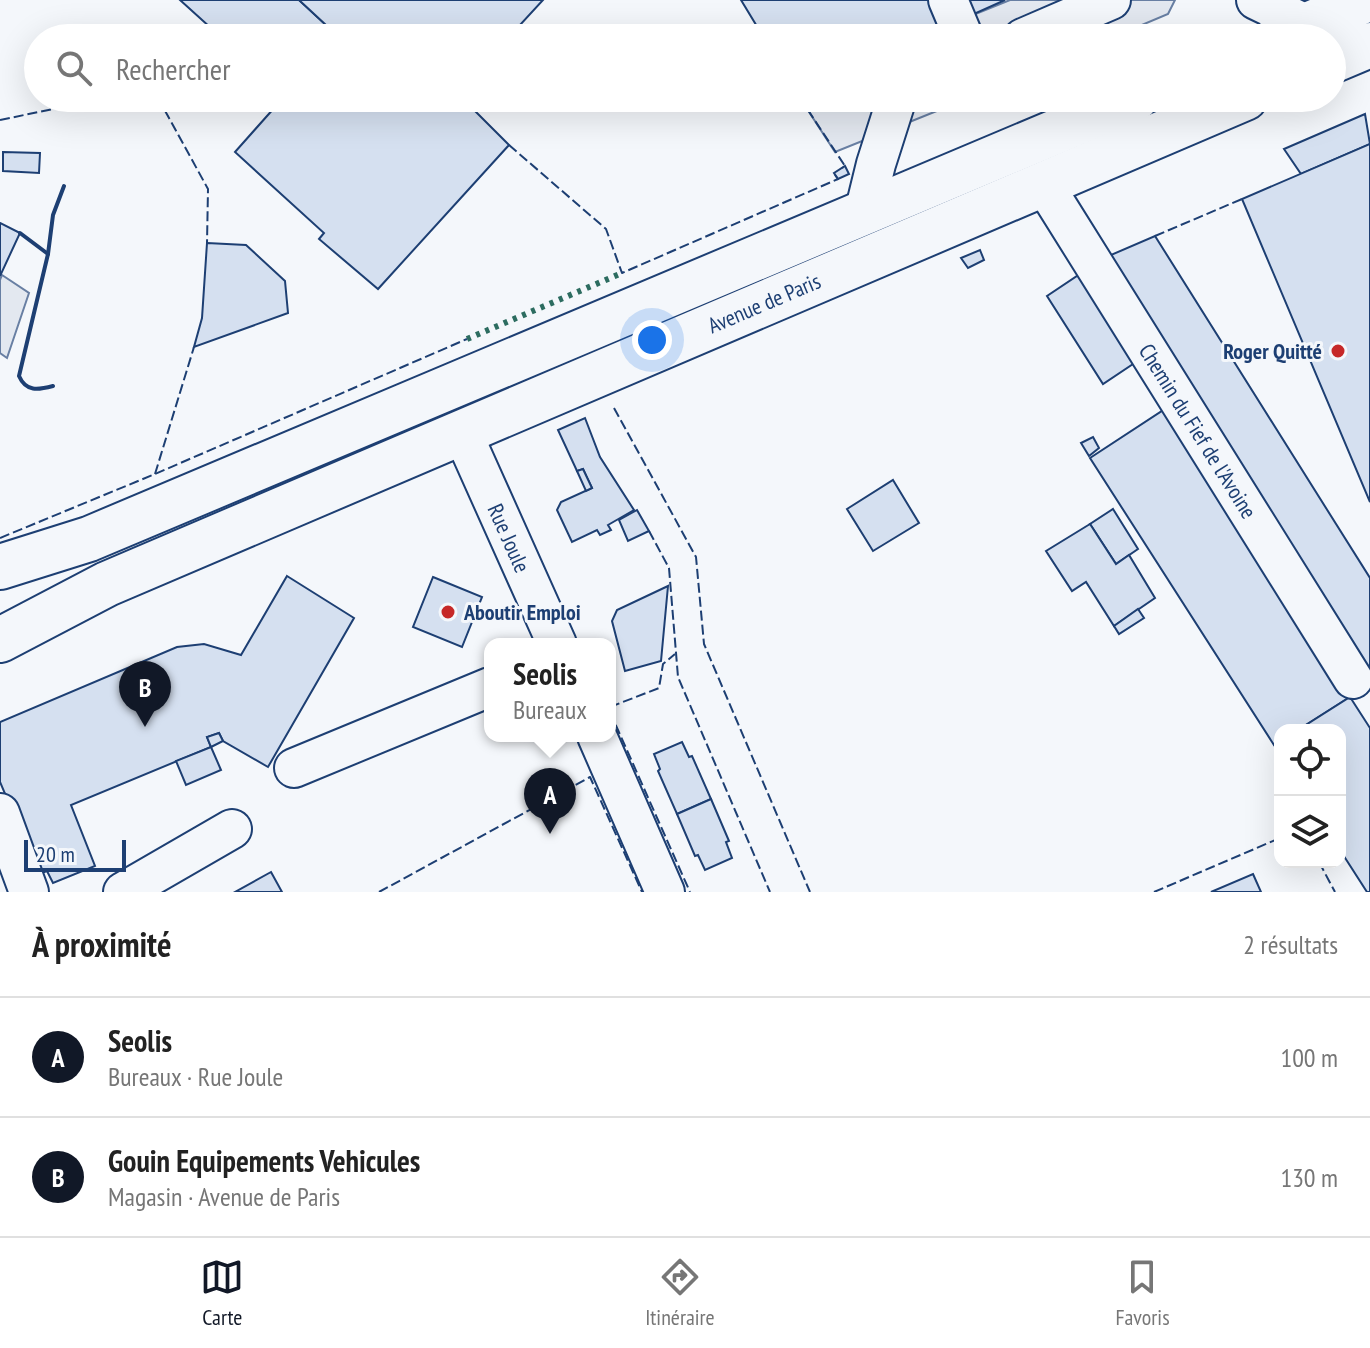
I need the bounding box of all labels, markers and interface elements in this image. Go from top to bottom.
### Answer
search box [24,24,1346,112]
icon: search [52,46,96,90]
text: Rechercher [116,49,230,88]
street label: Avenue de Paris [703,267,825,339]
your location [632,320,672,360]
place label: Roger Quitté [1223,337,1322,365]
street label: Chemin du Fief de l'Avoine [1133,338,1263,524]
marker: Roger Quitté [1329,342,1347,360]
street label: Rue Joule [481,499,537,577]
place label: Aboutir Emploi [463,598,581,626]
marker: Aboutir Emploi [439,603,457,621]
popup [484,638,616,742]
text: Seolis [513,654,577,693]
pin: B [119,661,171,727]
text: Bureaux [513,693,587,726]
map controls [1274,724,1346,868]
button: locate [1274,724,1346,796]
pin: A [524,768,576,834]
button: layers [1274,796,1346,868]
scale bar [24,836,126,872]
text: 20 m [36,840,75,868]
text: À proximité [32,922,172,966]
text: 2 résultats [1243,928,1338,961]
text: Seolis [108,1021,172,1060]
text: A [51,1041,65,1074]
text: 100 m [1280,1041,1338,1074]
text: Bureaux · Rue Joule [108,1060,283,1093]
text: Gouin Equipements Vehicules [108,1141,420,1180]
text: B [52,1161,64,1194]
text: 130 m [1280,1161,1338,1194]
text: Magasin · Avenue de Paris [108,1180,340,1213]
tab: Carte [200,1255,244,1331]
tab: Itinéraire [645,1255,715,1331]
tab: Favoris [1115,1255,1170,1331]

